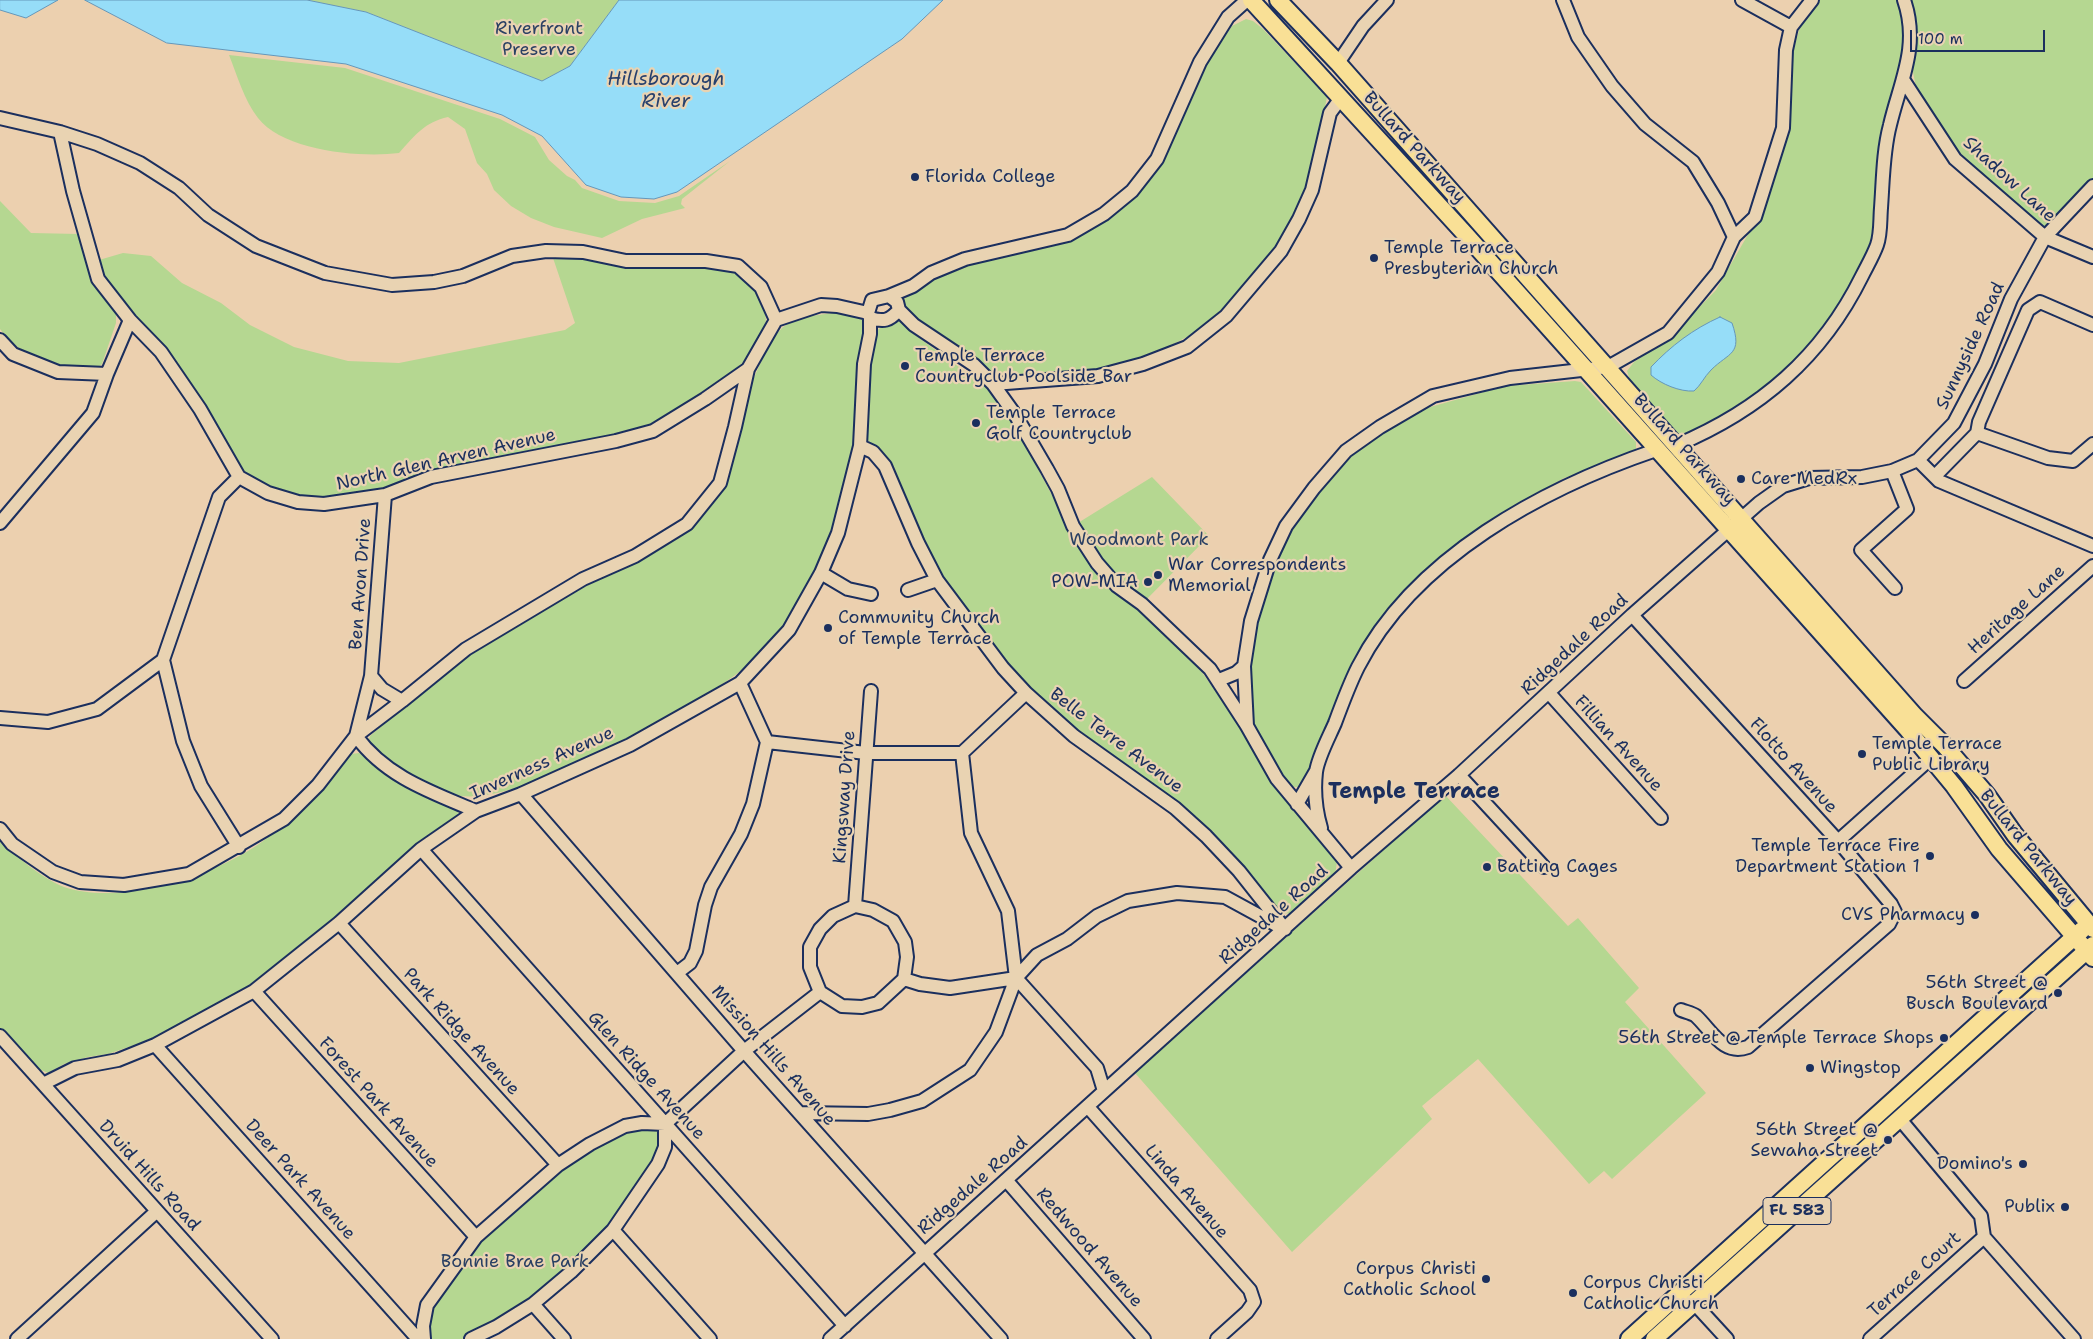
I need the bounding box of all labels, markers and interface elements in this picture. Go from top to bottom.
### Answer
park label: Riverfront Preserve [495,18,583,60]
scale bar [1913,20,2048,52]
text: 100 m [1918,29,1963,49]
water label: Hillsborough River [607,69,725,113]
street label: Bullard Parkway [1358,88,1470,208]
street label: Shadow Lane [1958,133,2060,227]
place label: Florida College [925,166,1055,188]
marker: Florida College [909,171,921,183]
place label: Temple Terrace Presbyterian Church [1384,237,1559,280]
marker: Temple Terrace Presbyterian Church [1368,252,1380,264]
street label: Sunnyside Road [1932,279,2010,413]
place label: Temple Terrace Countryclub Poolside Bar [915,345,1132,388]
marker: Temple Terrace Countryclub Poolside Bar [899,360,911,372]
street label: Bullard Parkway [1628,390,1740,510]
place label: Temple Terrace Golf Countryclub [986,402,1132,444]
marker: Temple Terrace Golf Countryclub [970,417,982,429]
street label: North Glen Arven Avenue [334,424,558,496]
place label: Care MedRx [1751,468,1857,490]
marker: Care MedRx [1735,473,1747,485]
street label: Ben Avon Drive [346,517,376,651]
park label: Woodmont Park [1069,529,1209,551]
place label: War Correspondents Memorial [1168,554,1346,596]
street label: Heritage Lane [1964,561,2070,659]
marker: War Correspondents Memorial [1152,569,1164,581]
place label: POW-MIA [1051,571,1138,593]
marker: POW-MIA [1142,576,1154,588]
street label: Ridgedale Road [1517,590,1633,700]
place label: Community Church of Temple Terrace [838,607,1000,650]
marker: Community Church of Temple Terrace [822,622,834,634]
street label: Belle Terre Avenue [1045,684,1187,798]
street label: Fillian Avenue [1569,691,1667,797]
street label: Flotto Avenue [1745,714,1841,818]
street label: Inverness Avenue [467,723,617,805]
street label: Kingsway Drive [830,730,860,864]
place label: Temple Terrace Public Library [1872,733,2002,776]
marker: Temple Terrace Public Library [1856,748,1868,760]
district label: Temple Terrace [1328,779,1500,805]
street label: Bullard Parkway [1975,786,2081,910]
place label: Temple Terrace Fire Department Station 1 [1735,835,1920,878]
marker: Temple Terrace Fire Department Station 1 [1924,850,1936,862]
place label: Batting Cages [1497,856,1618,878]
street label: Ridgedale Road [1215,861,1333,969]
marker: Batting Cages [1481,861,1493,873]
place label: CVS Pharmacy [1841,904,1965,926]
marker: CVS Pharmacy [1969,909,1981,921]
street label: Park Ridge Avenue [398,964,524,1100]
place label: 56th Street @ Busch Boulevard [1906,972,2048,1014]
street label: Mission Hills Avenue [706,981,840,1131]
marker: 56th Street @ Busch Boulevard [2052,987,2064,999]
street label: Glen Ridge Avenue [583,1007,709,1145]
place label: 56th Street @ Temple Terrace Shops [1618,1027,1934,1049]
marker: 56th Street @ Temple Terrace Shops [1938,1032,1950,1044]
street label: Forest Park Avenue [314,1033,442,1173]
place label: Wingstop [1820,1057,1901,1079]
marker: Wingstop [1804,1062,1816,1074]
street label: Deer Park Avenue [240,1115,360,1245]
street label: Druid Hills Road [94,1116,204,1236]
place label: 56th Street @ Sewaha Street [1751,1119,1878,1162]
street label: Ridgedale Road [914,1132,1032,1240]
marker: 56th Street @ Sewaha Street [1882,1134,1894,1146]
street label: Linda Avenue [1139,1141,1233,1243]
place label: Domino's [1937,1153,2013,1175]
marker: Domino's [2017,1158,2029,1170]
street label: Redwood Avenue [1031,1184,1147,1312]
place label: Publix [2004,1196,2055,1218]
road number: FL 583 [1763,1198,1831,1224]
marker: Publix [2059,1201,2071,1213]
street label: Terrace Court [1864,1228,1966,1322]
park label: Bonnie Brae Park [441,1251,589,1273]
place label: Corpus Christi Catholic School [1343,1258,1476,1300]
place label: Corpus Christi Catholic Church [1583,1272,1719,1315]
marker: Corpus Christi Catholic School [1480,1273,1492,1285]
marker: Corpus Christi Catholic Church [1567,1287,1579,1299]

